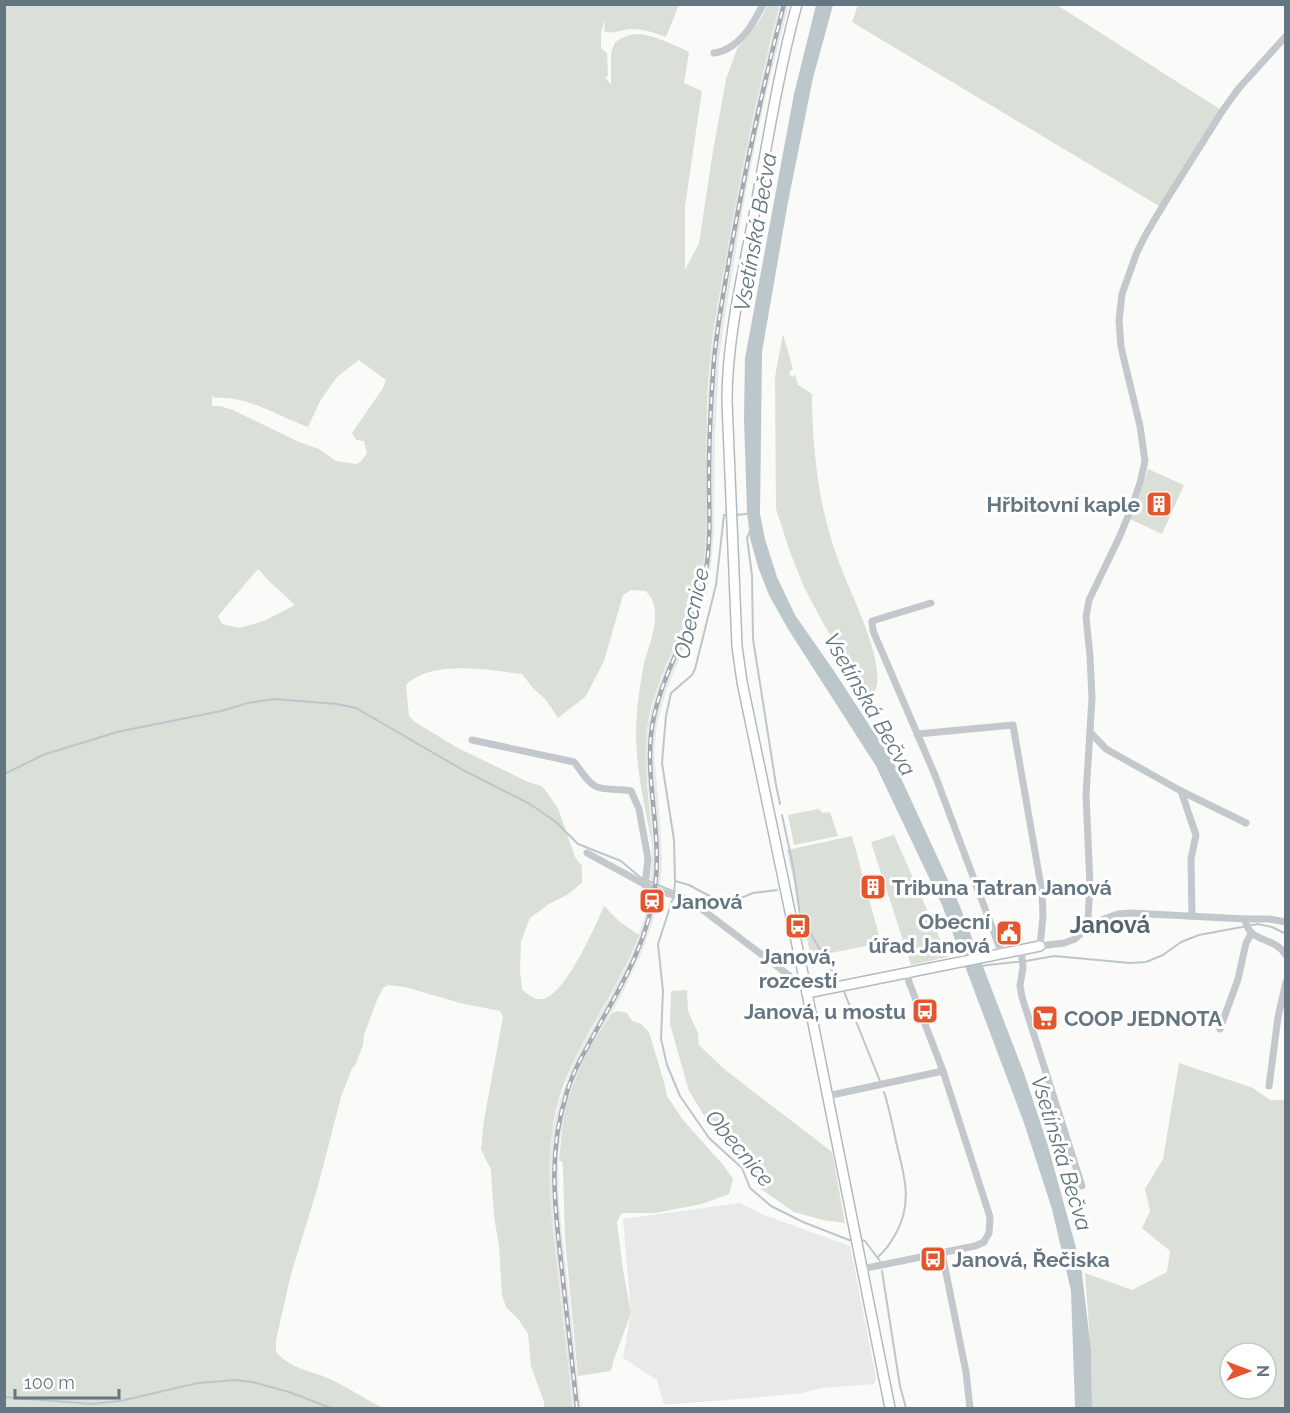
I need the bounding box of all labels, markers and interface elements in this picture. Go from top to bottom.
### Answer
water label: Vsetínská Bečva [728,151,782,313]
building icon: Hřbitovní kaple [1144,489,1174,519]
place label: Hřbitovní kaple [986,492,1140,517]
water label: Obecnice [668,565,714,661]
water label: Vsetínská Bečva [819,628,921,780]
building icon: Tribuna Tatran Janová [858,872,888,902]
place label: Tribuna Tatran Janová [892,875,1112,900]
station icon: Janová [637,886,667,916]
place label: Janová [672,889,743,914]
place label: Obecní úřad Janová [868,909,991,958]
district label: Janová [1070,910,1151,939]
bus stop icon: Janová, rozcestí [783,911,813,941]
public building icon: Obecní úřad Janová [994,918,1024,948]
place label: Janová, rozcestí [759,944,838,993]
bus stop icon: Janová, u mostu [910,996,940,1026]
place label: Janová, u mostu [744,999,906,1024]
supermarket icon: COOP JEDNOTA [1030,1003,1060,1033]
place label: COOP JEDNOTA [1064,1006,1223,1031]
water label: Vsetínská Bečva [1026,1072,1098,1234]
water label: Obecnice [700,1104,780,1192]
bus stop icon: Janová, Řečiska [918,1244,948,1274]
place label: Janová, Řečiska [952,1247,1110,1272]
north arrow [1218,1341,1278,1401]
scale bar [15,1362,118,1400]
text: N [1253,1365,1272,1377]
text: 100 m [24,1372,75,1393]

